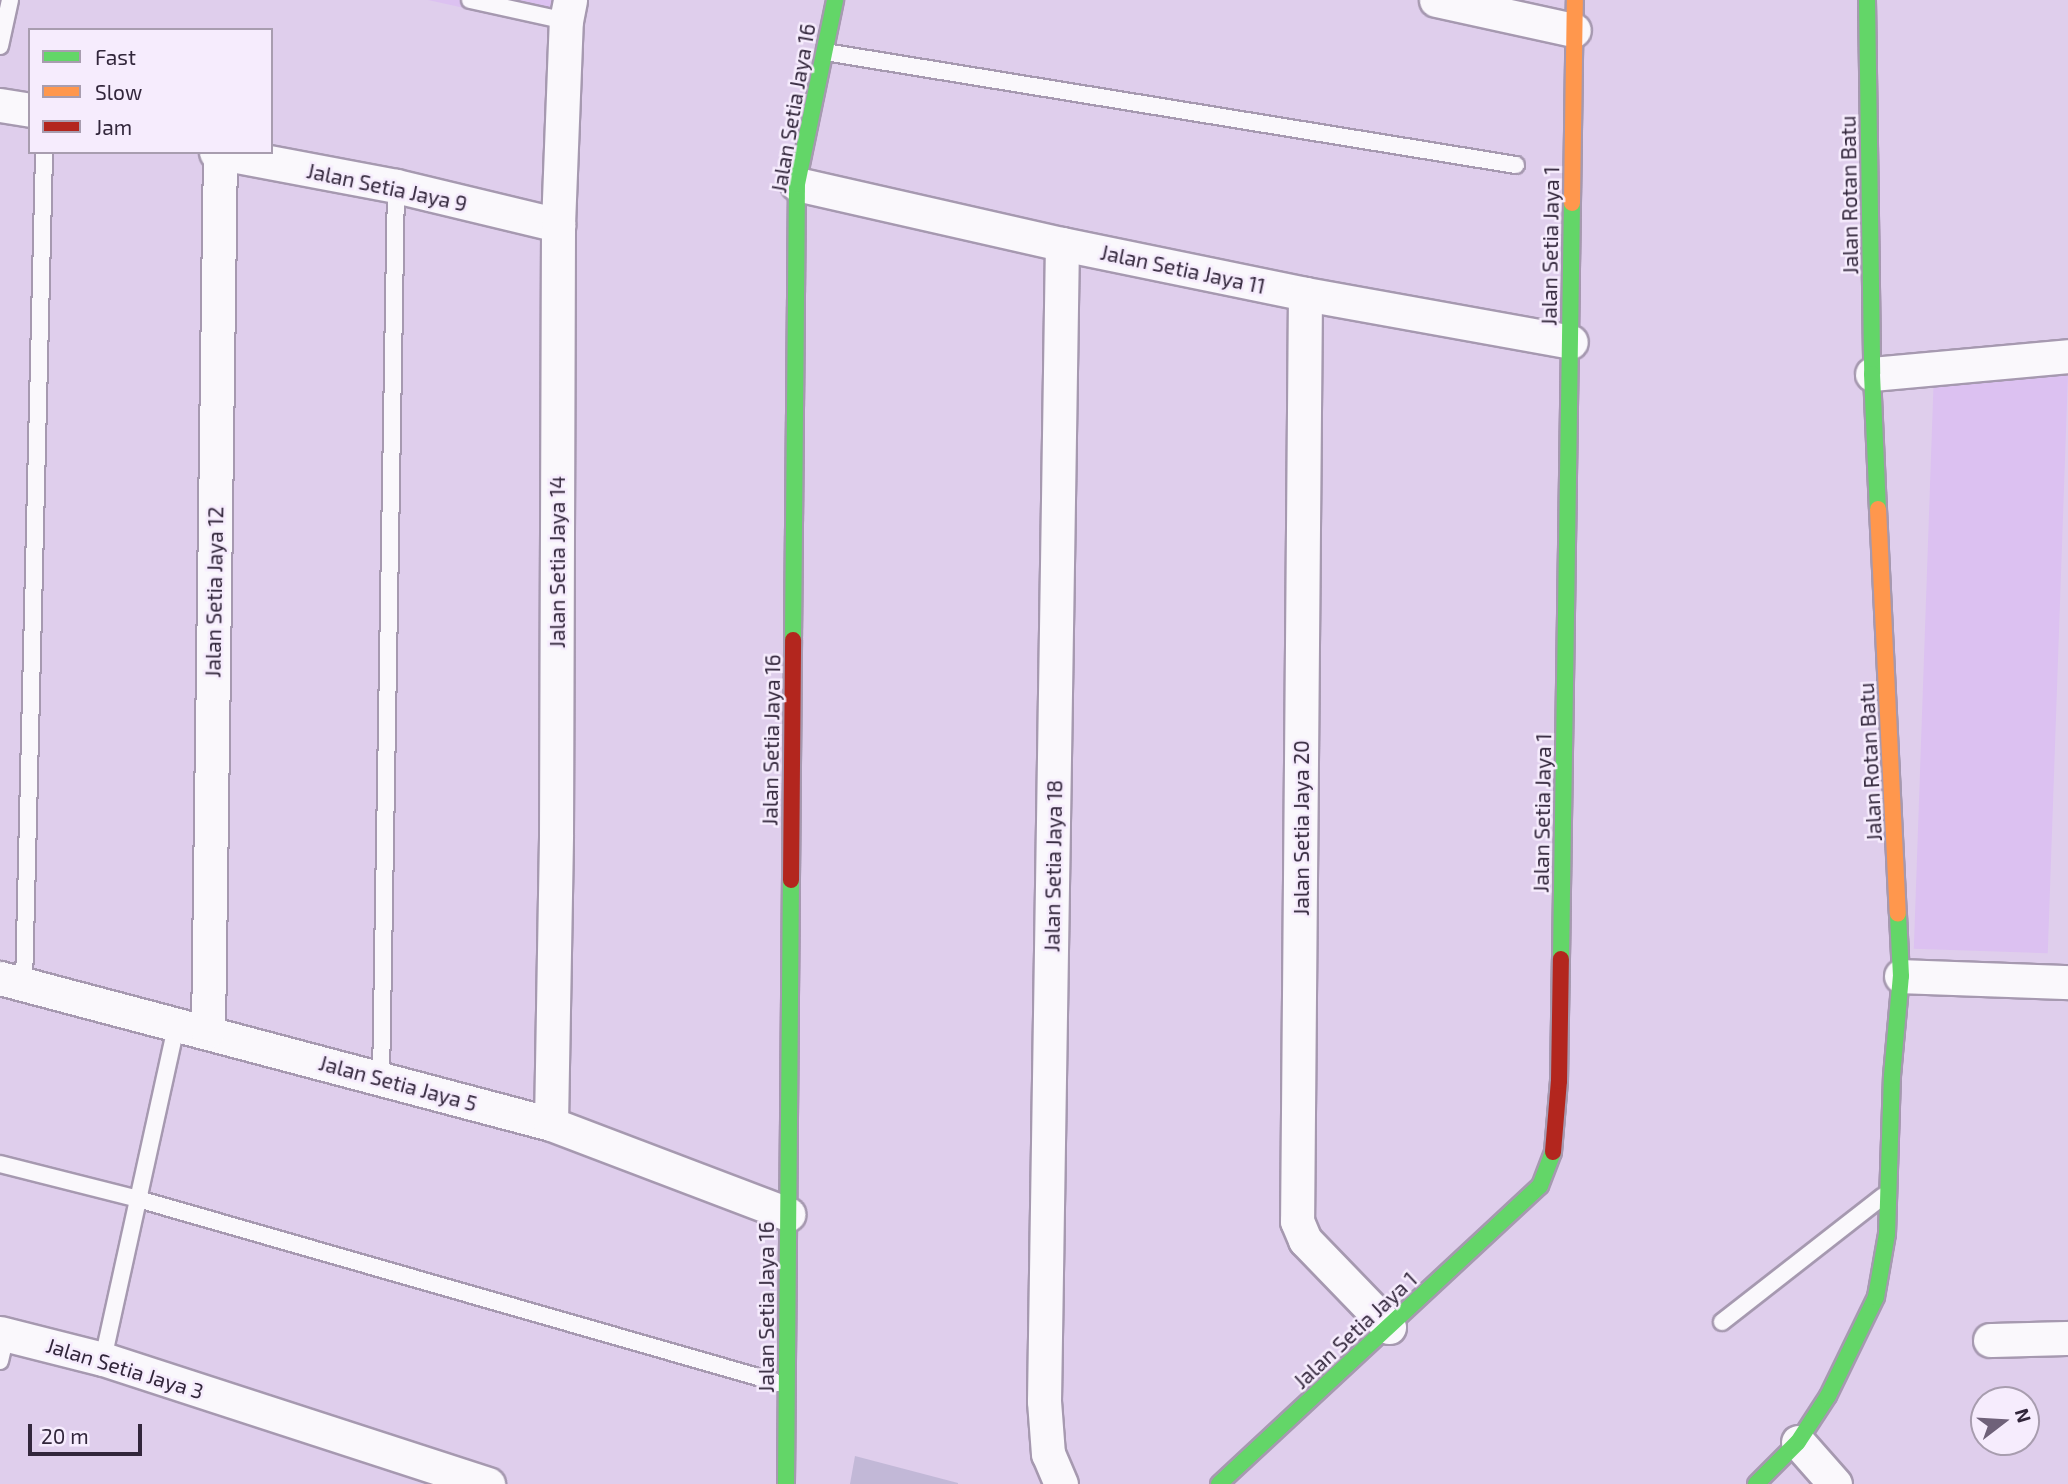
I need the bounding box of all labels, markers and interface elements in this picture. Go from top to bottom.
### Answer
street label: Jalan Setia Jaya 16 [766,21,820,195]
legend [28,28,273,154]
text: Fast [95,44,136,69]
text: Slow [95,79,142,104]
text: Jam [95,114,132,139]
street label: Jalan Rotan Batu [1835,115,1863,275]
street label: Jalan Setia Jaya 9 [304,158,470,216]
street label: Jalan Setia Jaya 1 [1536,166,1564,326]
street label: Jalan Setia Jaya 11 [1098,239,1268,299]
street label: Jalan Setia Jaya 14 [544,476,570,648]
street label: Jalan Setia Jaya 12 [200,506,228,678]
street label: Jalan Setia Jaya 16 [757,654,785,826]
street label: Jalan Rotan Batu [1853,682,1887,842]
street label: Jalan Setia Jaya 1 [1528,733,1556,893]
street label: Jalan Setia Jaya 20 [1288,740,1314,916]
street label: Jalan Setia Jaya 18 [1039,779,1067,953]
street label: Jalan Setia Jaya 5 [316,1050,480,1116]
street label: Jalan Setia Jaya 16 [753,1221,779,1393]
street label: Jalan Setia Jaya 1 [1288,1266,1422,1394]
street label: Jalan Setia Jaya 3 [43,1332,207,1404]
north arrow [1970,1386,2040,1456]
text: N [2011,1405,2037,1425]
scale bar [32,1410,145,1454]
text: 20 m [41,1423,89,1448]

